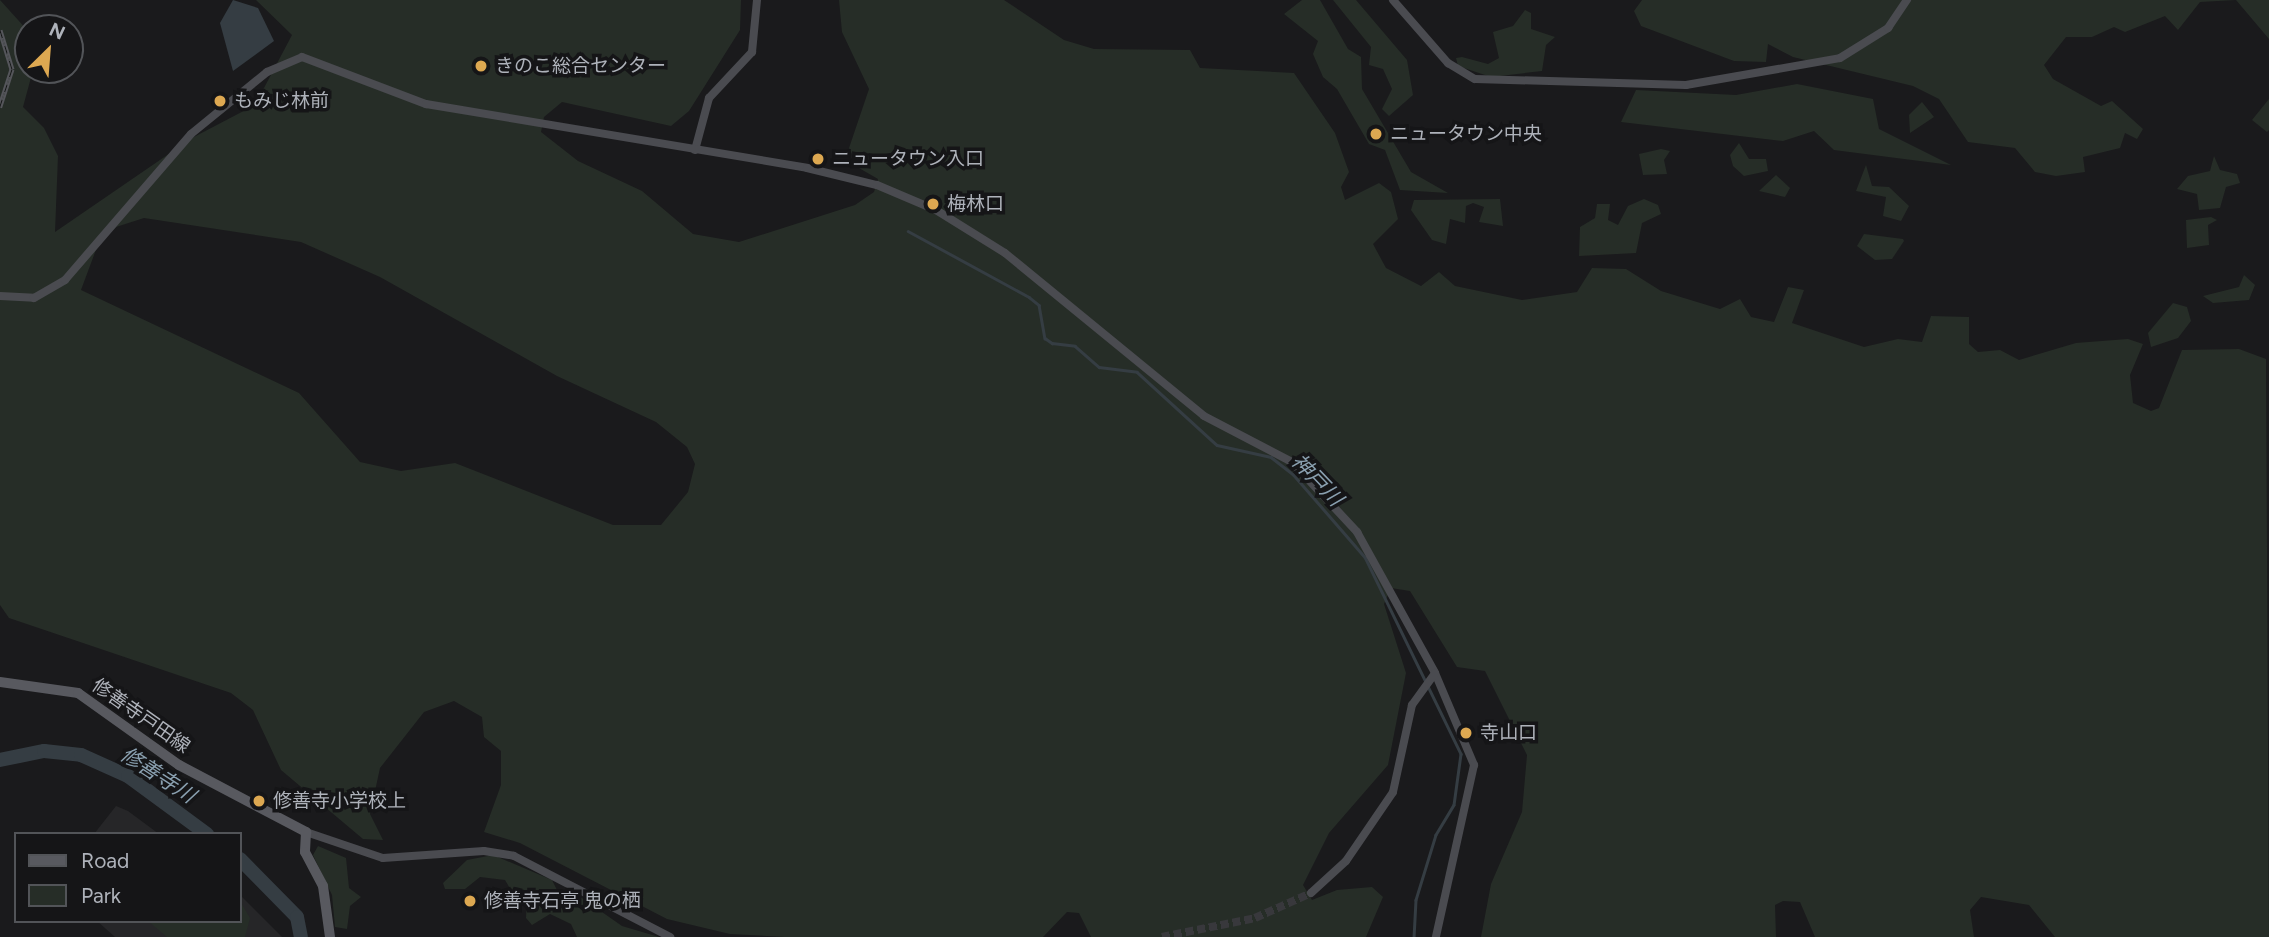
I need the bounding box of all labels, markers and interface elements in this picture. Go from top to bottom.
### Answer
north arrow [14,14,84,84]
text: N [46,18,69,45]
place label: きのこ総合センター [495,55,666,77]
marker: きのこ総合センター [473,58,489,74]
place label: もみじ林前 [234,90,329,112]
marker: もみじ林前 [212,93,228,109]
place label: ニュータウン中央 [1390,123,1542,145]
marker: ニュータウン中央 [1368,126,1384,142]
place label: ニュータウン入口 [832,148,984,170]
marker: ニュータウン入口 [810,151,826,167]
place label: 梅林口 [947,193,1004,215]
marker: 梅林口 [925,196,941,212]
water label: 神戸川 [1286,449,1348,511]
street label: 修善寺戸田線 [88,674,194,758]
place label: 寺山口 [1480,722,1537,744]
marker: 寺山口 [1458,725,1474,741]
water label: 修善寺川 [116,742,200,808]
place label: 修善寺小学校上 [273,790,406,812]
marker: 修善寺小学校上 [251,793,267,809]
legend [14,832,242,923]
text: Road [81,848,129,873]
text: Park [81,883,121,908]
place label: 修善寺石亭 鬼の栖 [484,890,641,912]
marker: 修善寺石亭 鬼の栖 [462,893,478,909]

